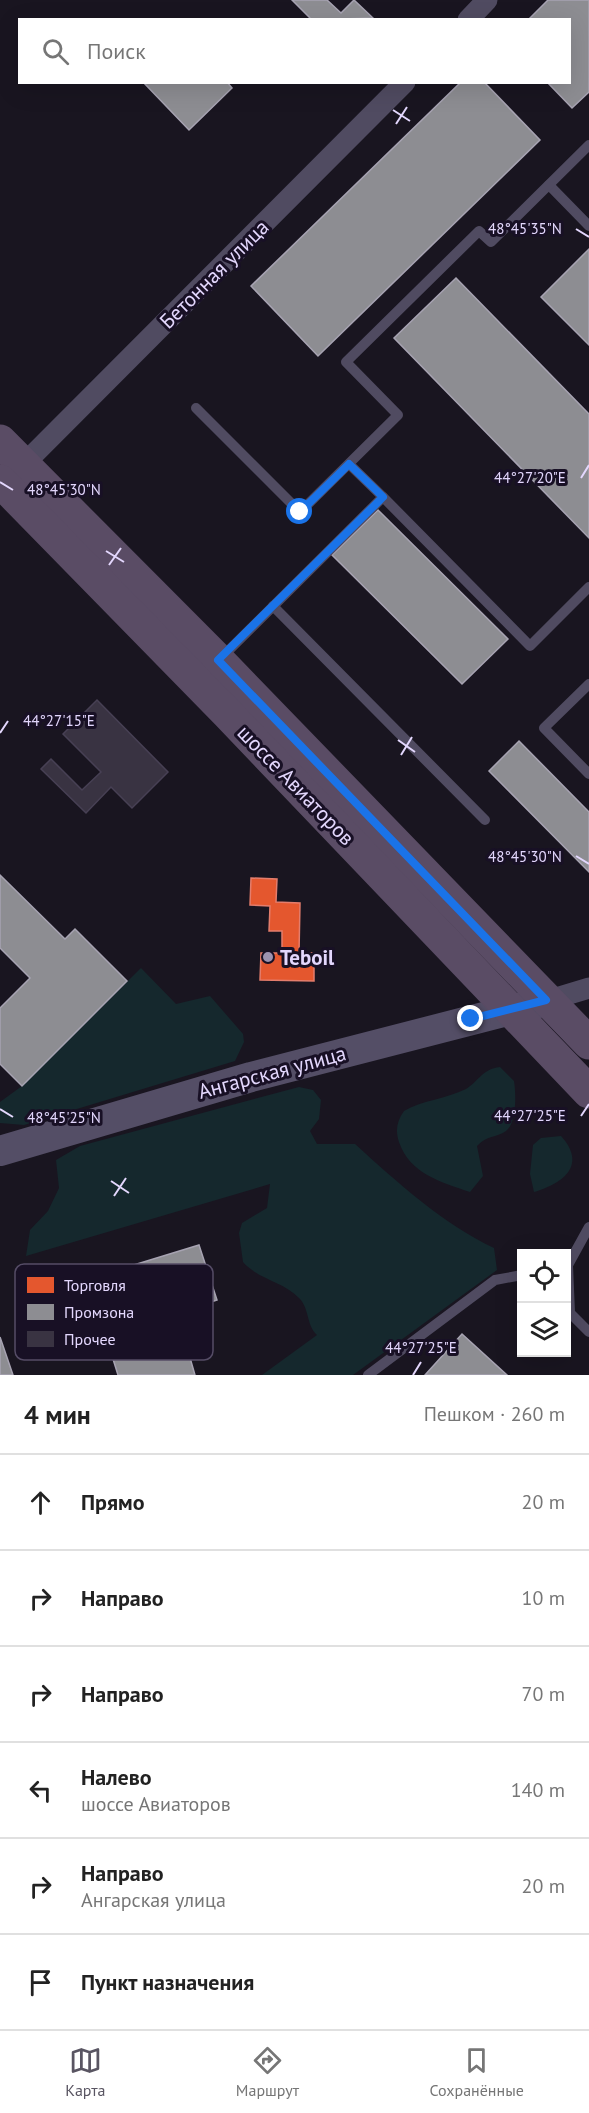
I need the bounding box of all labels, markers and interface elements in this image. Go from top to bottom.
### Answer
search box [18,18,571,84]
icon: search [39,35,72,68]
text: Поиск [87,37,146,65]
street label: Бетонная улица [154,214,274,334]
text: 48°45'35"N [488,219,562,238]
text: 44°27'20"E [494,468,566,487]
text: 48°45'30"N [27,480,101,499]
route start [286,498,312,524]
text: 44°27'15"E [23,711,95,730]
street label: шоссе Авиаторов [232,719,360,851]
text: 48°45'30"N [488,847,562,866]
place label: Teboil [280,944,335,971]
marker: Teboil [261,950,275,964]
route end [457,1005,483,1031]
street label: Ангарская улица [195,1039,349,1105]
text: 44°27'25"E [494,1106,566,1125]
text: 48°45'25"N [27,1108,101,1127]
map controls [517,1249,571,1357]
button: locate [517,1249,571,1303]
legend [15,1264,213,1360]
text: Торговля [64,1275,126,1295]
text: Промзона [64,1302,134,1322]
button: layers [517,1303,571,1357]
text: Прочее [64,1329,116,1349]
text: 44°27'25"E [385,1338,457,1357]
text: 4 мин [24,1398,91,1431]
text: Пешком · 260 m [424,1401,565,1427]
icon: ahead [24,1486,57,1519]
text: Прямо [81,1488,144,1516]
text: 20 m [522,1489,565,1515]
icon: right [24,1582,57,1615]
text: Направо [81,1584,164,1612]
text: 10 m [522,1585,565,1611]
icon: right [24,1678,57,1711]
text: Направо [81,1680,164,1708]
text: 70 m [522,1681,565,1707]
text: Налево [81,1763,152,1791]
icon: left [24,1774,57,1807]
text: 140 m [511,1777,565,1803]
text: шоссе Авиаторов [81,1791,231,1817]
text: Направо [81,1859,164,1887]
icon: right [24,1870,57,1903]
text: 20 m [522,1873,565,1899]
text: Ангарская улица [81,1887,226,1913]
icon: arrive [24,1966,57,1999]
text: Пункт назначения [81,1968,254,1996]
tab: Карта [65,2044,106,2100]
tab: Маршрут [236,2044,299,2100]
tab: Сохранённые [429,2044,524,2100]

